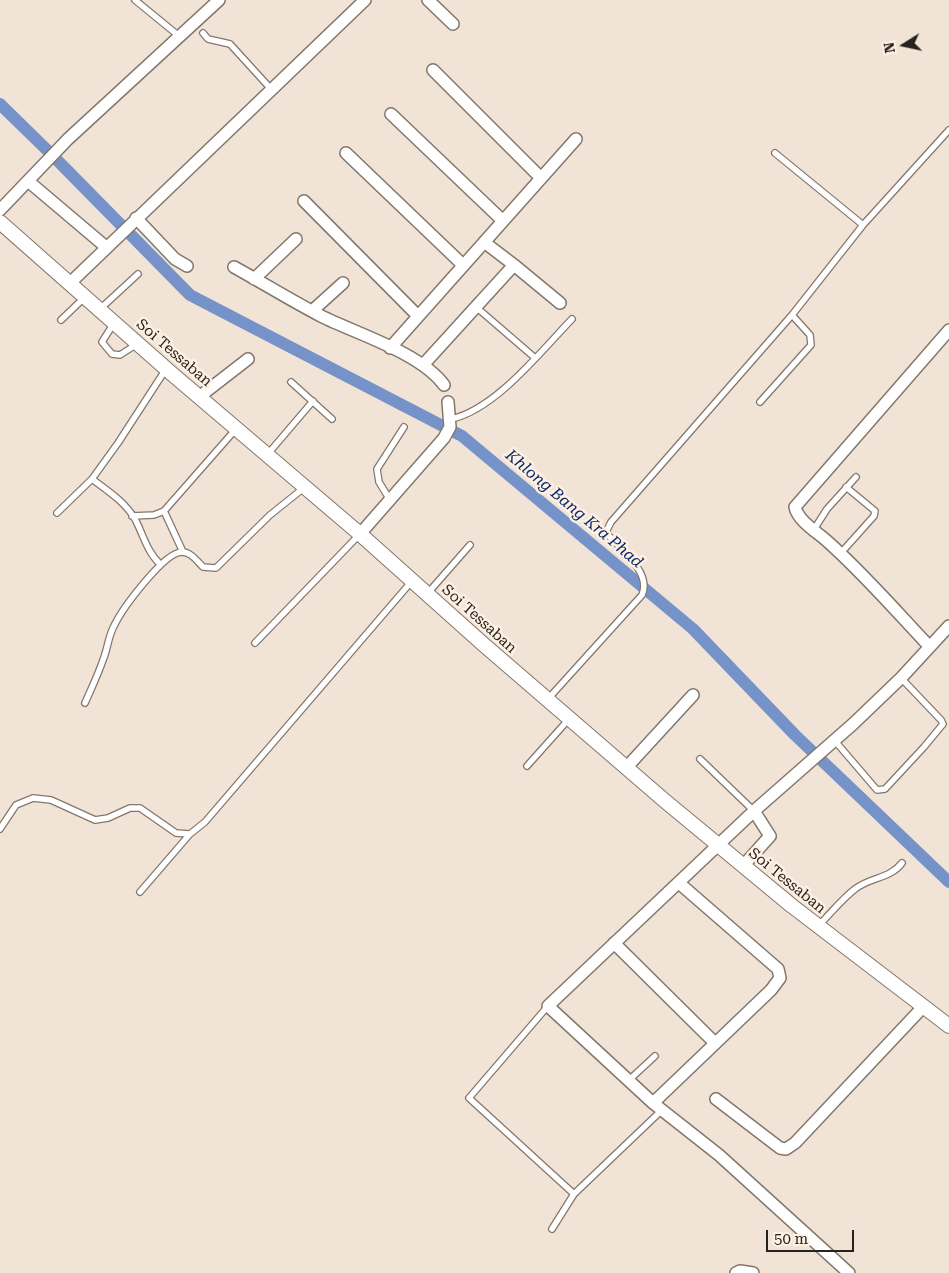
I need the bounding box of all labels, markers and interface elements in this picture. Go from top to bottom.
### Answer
north arrow [879,20,929,70]
text: N [880,41,898,54]
street label: Soi Tessaban [133,315,215,391]
water label: Khlong Bang Kra Phad [501,446,647,572]
street label: Soi Tessaban [438,581,520,657]
street label: Soi Tessaban [745,844,829,918]
scale bar [769,1220,856,1252]
text: 50 m [774,1230,808,1248]

